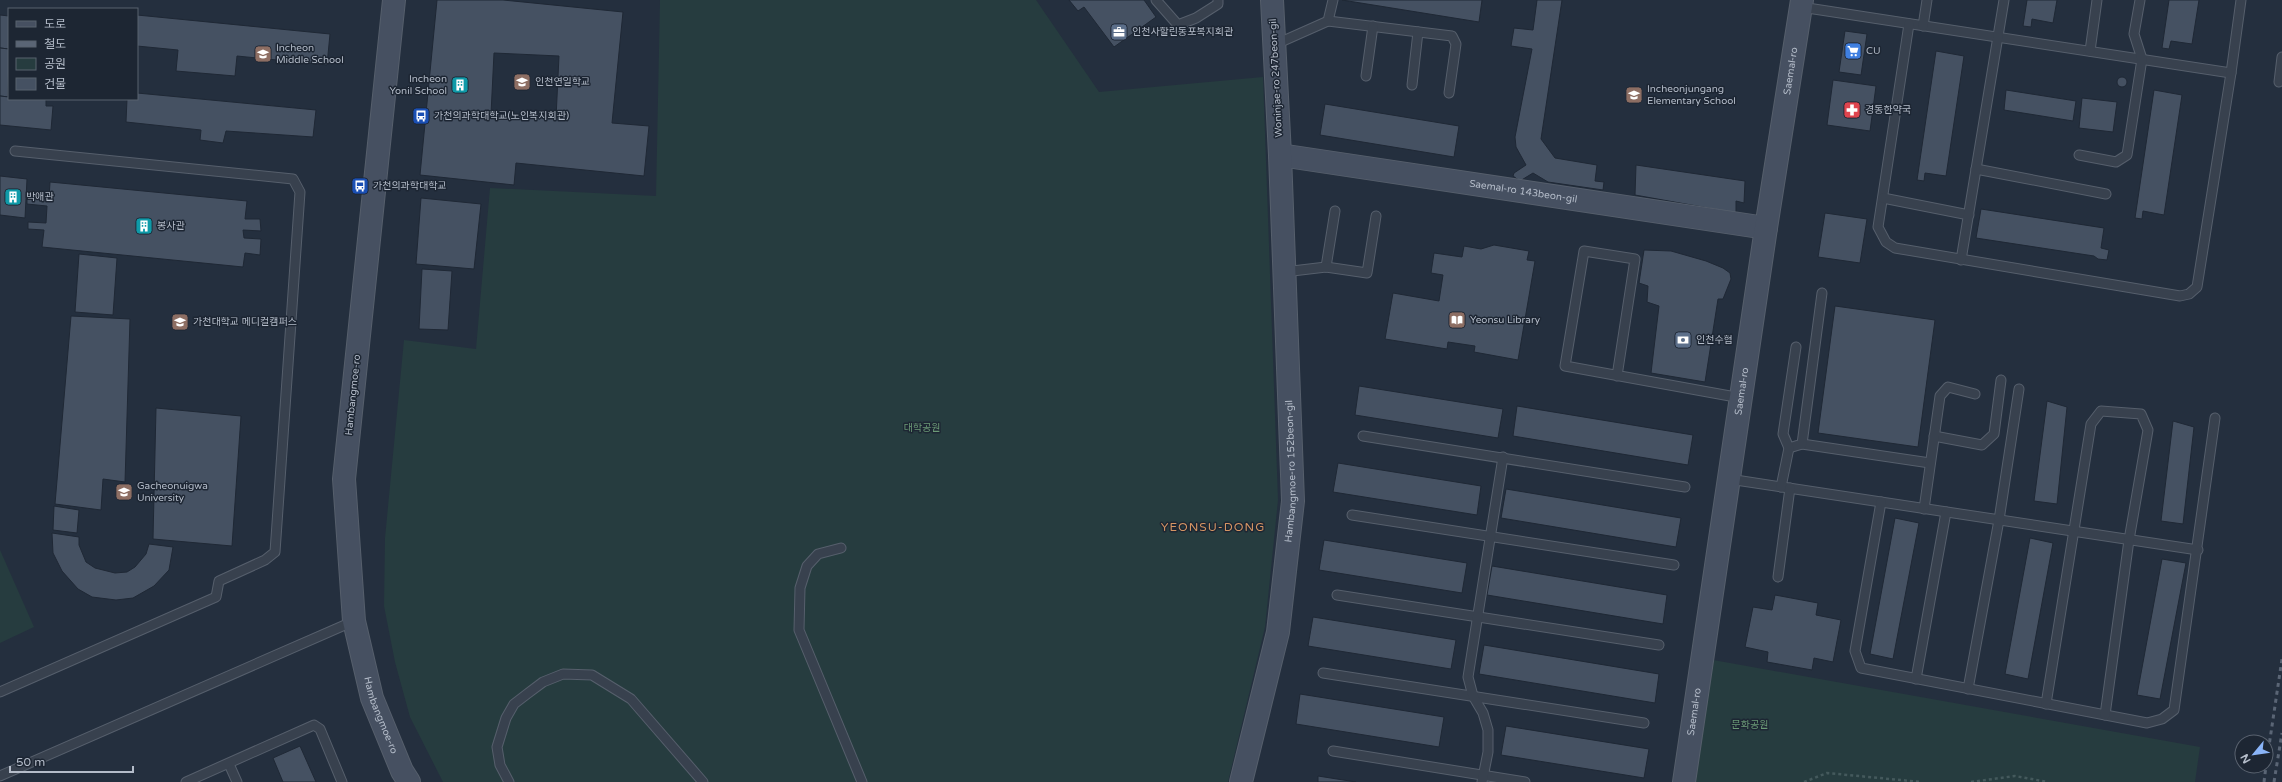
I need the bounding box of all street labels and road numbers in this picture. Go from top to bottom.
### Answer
street label: Woninjae-ro 247beon-gil [1267,18,1285,138]
street label: Saemal-ro [1781,46,1800,96]
street label: Saemal-ro 143beon-gil [1468,178,1578,206]
street label: Hambangmoe-ro [343,354,363,436]
street label: Saemal-ro [1732,367,1751,416]
street label: Hambangmoe-ro 152beon-gil [1282,400,1299,543]
street label: Hambangmoe-ro [361,675,400,756]
street label: Saemal-ro [1685,687,1704,736]

